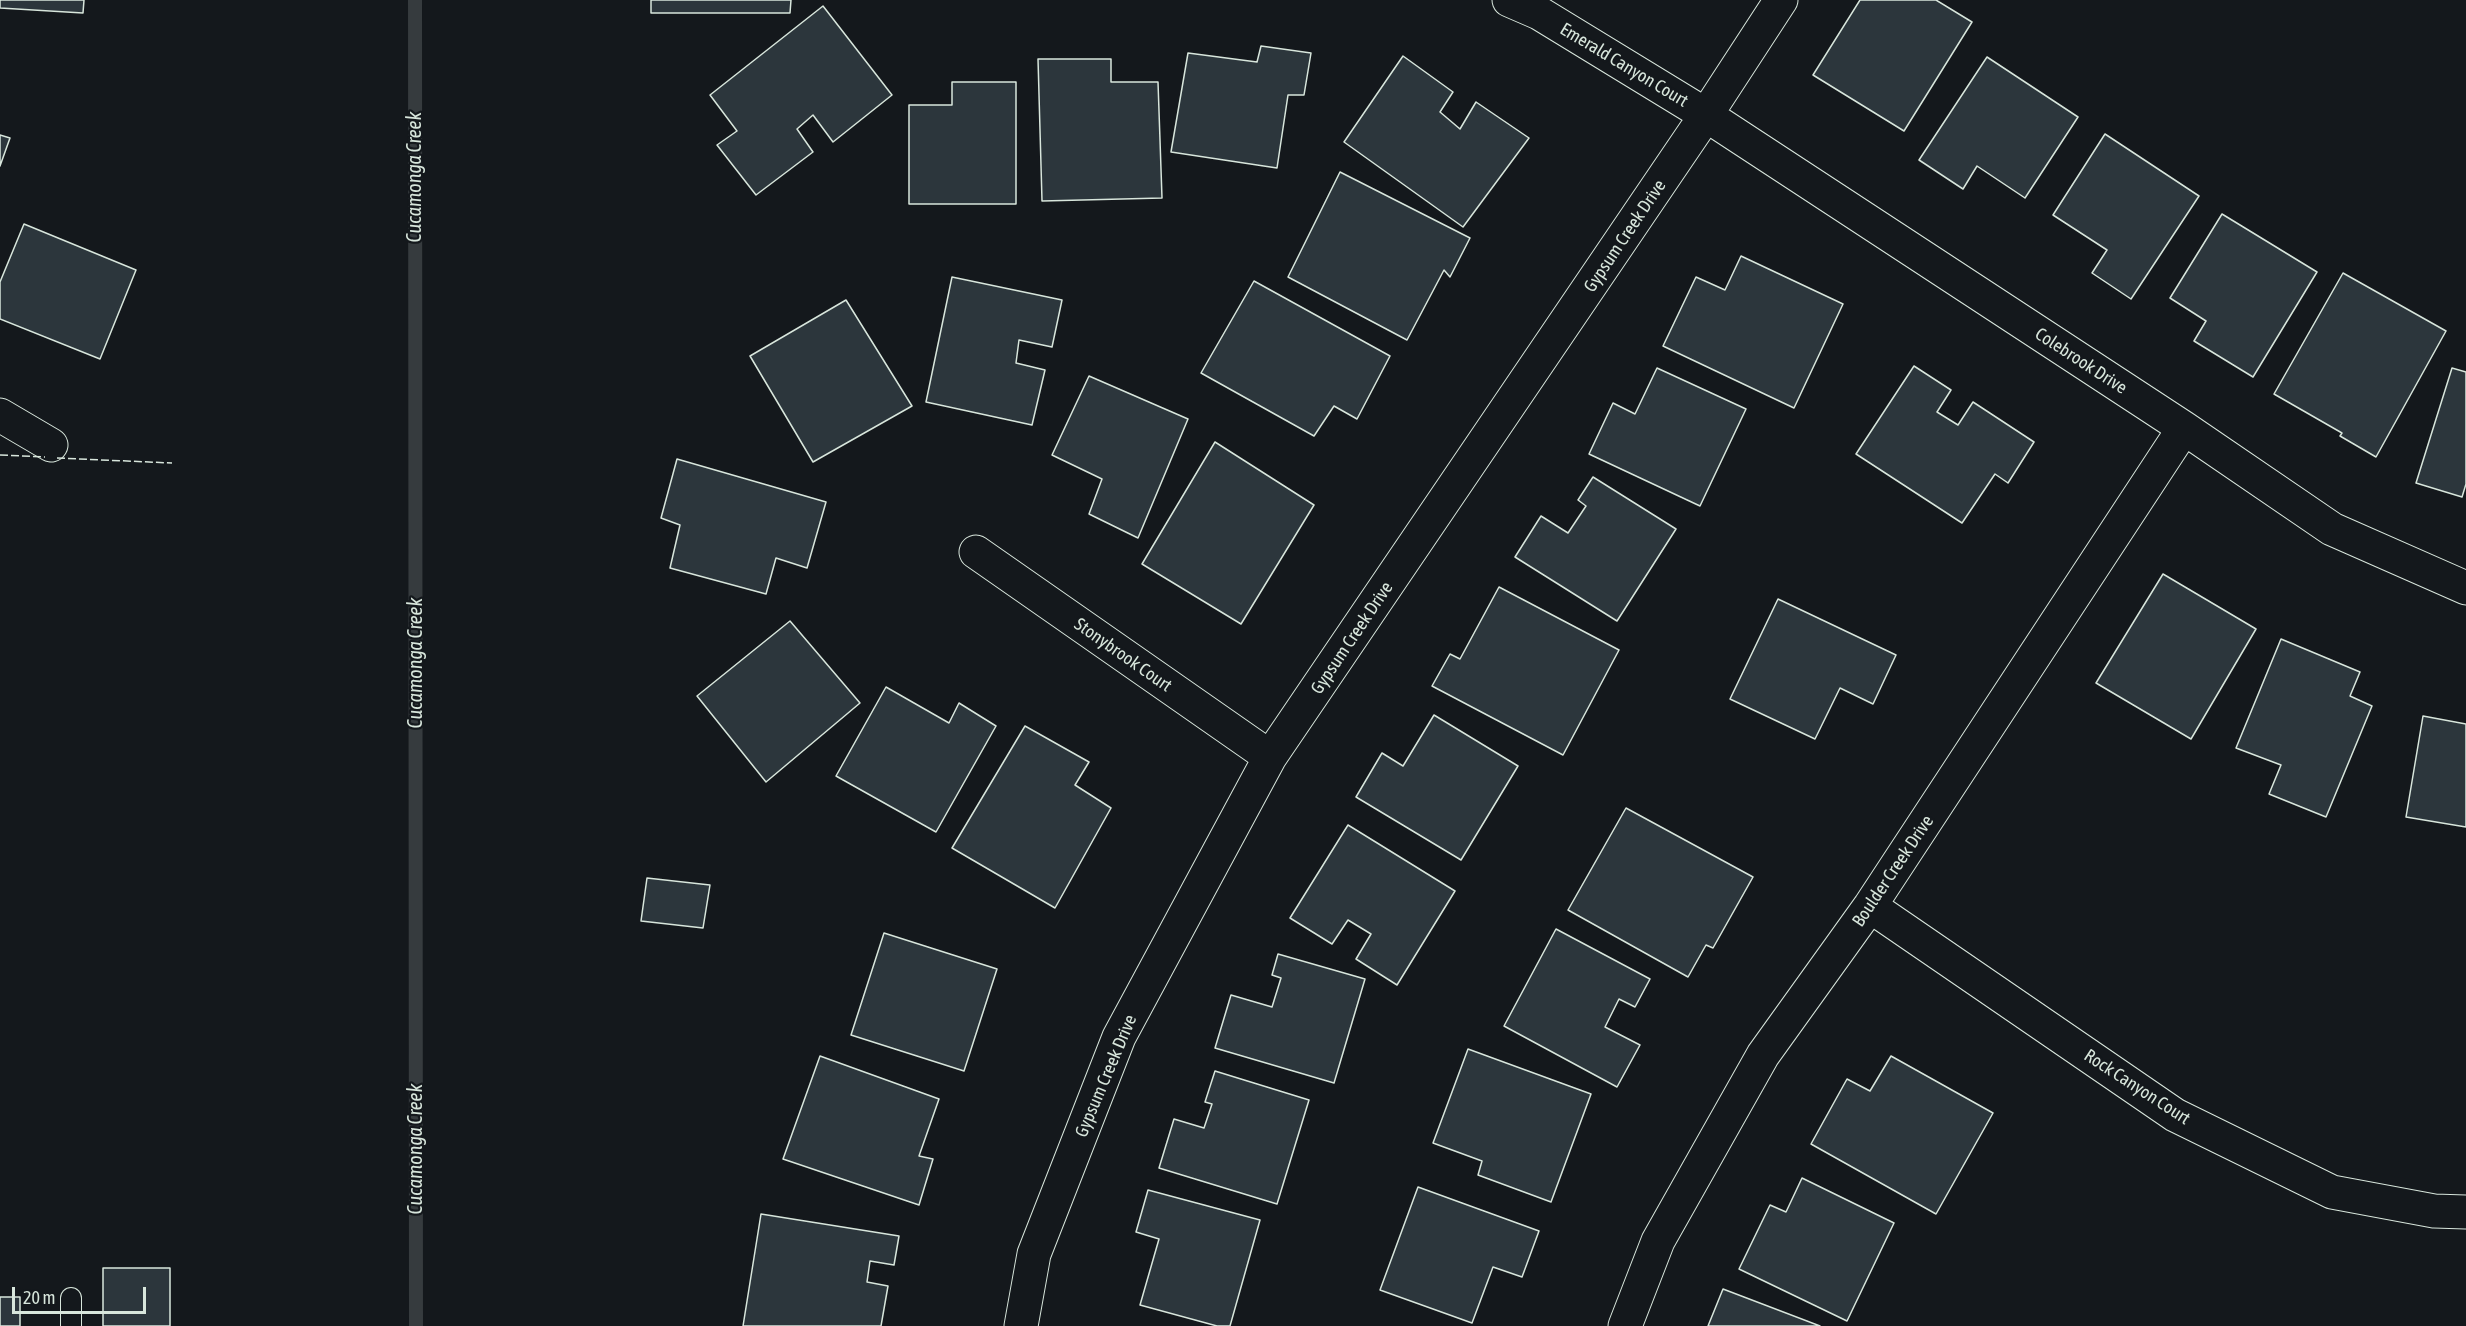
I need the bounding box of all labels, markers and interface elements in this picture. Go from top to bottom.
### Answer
street label: Emerald Canyon Court [1556,18,1692,112]
water label: Cucamonga Creek [403,112,427,242]
street label: Gypsum Creek Drive [1579,176,1671,296]
street label: Colebrook Drive [2031,323,2131,399]
street label: Gypsum Creek Drive [1306,578,1398,698]
water label: Cucamonga Creek [404,598,428,728]
street label: Stonybrook Court [1070,613,1176,697]
street label: Boulder Creek Drive [1848,811,1938,931]
street label: Gypsum Creek Drive [1070,1012,1142,1140]
street label: Rock Canyon Court [2080,1045,2194,1129]
water label: Cucamonga Creek [404,1084,428,1214]
scale bar [15,1275,148,1313]
text: 20 m [23,1287,55,1308]

